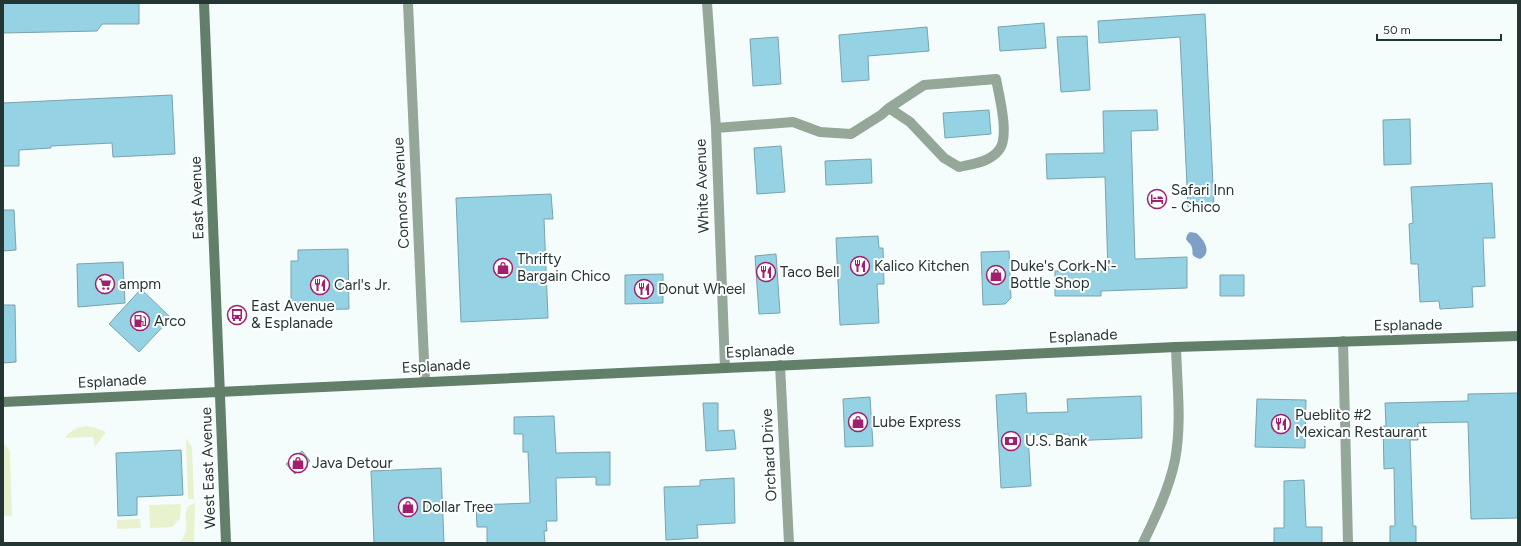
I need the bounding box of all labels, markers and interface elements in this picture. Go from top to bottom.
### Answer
scale bar [1377,16,1501,42]
text: 50 m [1383,23,1411,37]
street label: Connors Avenue [389,137,413,249]
street label: White Avenue [691,138,713,234]
street label: East Avenue [187,156,207,240]
place label: Safari Inn - Chico [1171,181,1234,216]
hotel icon: Safari Inn - Chico [1146,188,1168,210]
place label: Thrifty Bargain Chico [517,250,611,285]
restaurant icon: Kalico Kitchen [849,255,871,277]
shop icon: Thrifty Bargain Chico [492,257,514,279]
place label: Kalico Kitchen [874,257,969,275]
place label: Duke's Cork-N'- Bottle Shop [1010,257,1117,292]
restaurant icon: Taco Bell [755,261,777,283]
place label: Taco Bell [780,263,839,281]
shop icon: Duke's Cork-N'- Bottle Shop [985,264,1007,286]
supermarket icon: ampm [94,273,116,295]
restaurant icon: Carl's Jr. [309,274,331,296]
place label: ampm [119,275,161,293]
place label: Carl's Jr. [334,276,390,294]
restaurant icon: Donut Wheel [633,278,655,300]
place label: Donut Wheel [658,280,746,298]
place label: East Avenue & Esplanade [251,297,335,332]
bus stop icon: East Avenue & Esplanade [226,304,248,326]
fuel station icon: Arco [129,310,151,332]
place label: Arco [154,312,186,330]
street label: Esplanade [1374,315,1442,335]
street label: Esplanade [1048,325,1118,347]
street label: Esplanade [725,340,795,362]
street label: Esplanade [401,355,471,377]
street label: Esplanade [77,370,147,392]
place label: Pueblito #2 Mexican Restaurant [1295,406,1428,441]
street label: West East Avenue [197,407,219,529]
street label: Orchard Drive [758,408,780,502]
shop icon: Lube Express [847,411,869,433]
place label: Lube Express [872,413,961,431]
restaurant icon: Pueblito #2 Mexican Restaurant [1270,413,1292,435]
bank icon: U.S. Bank [1000,430,1022,452]
place label: U.S. Bank [1025,432,1088,450]
shop icon: Java Detour [287,452,309,474]
place label: Java Detour [312,454,393,472]
shop icon: Dollar Tree [397,496,419,518]
place label: Dollar Tree [422,498,493,516]

